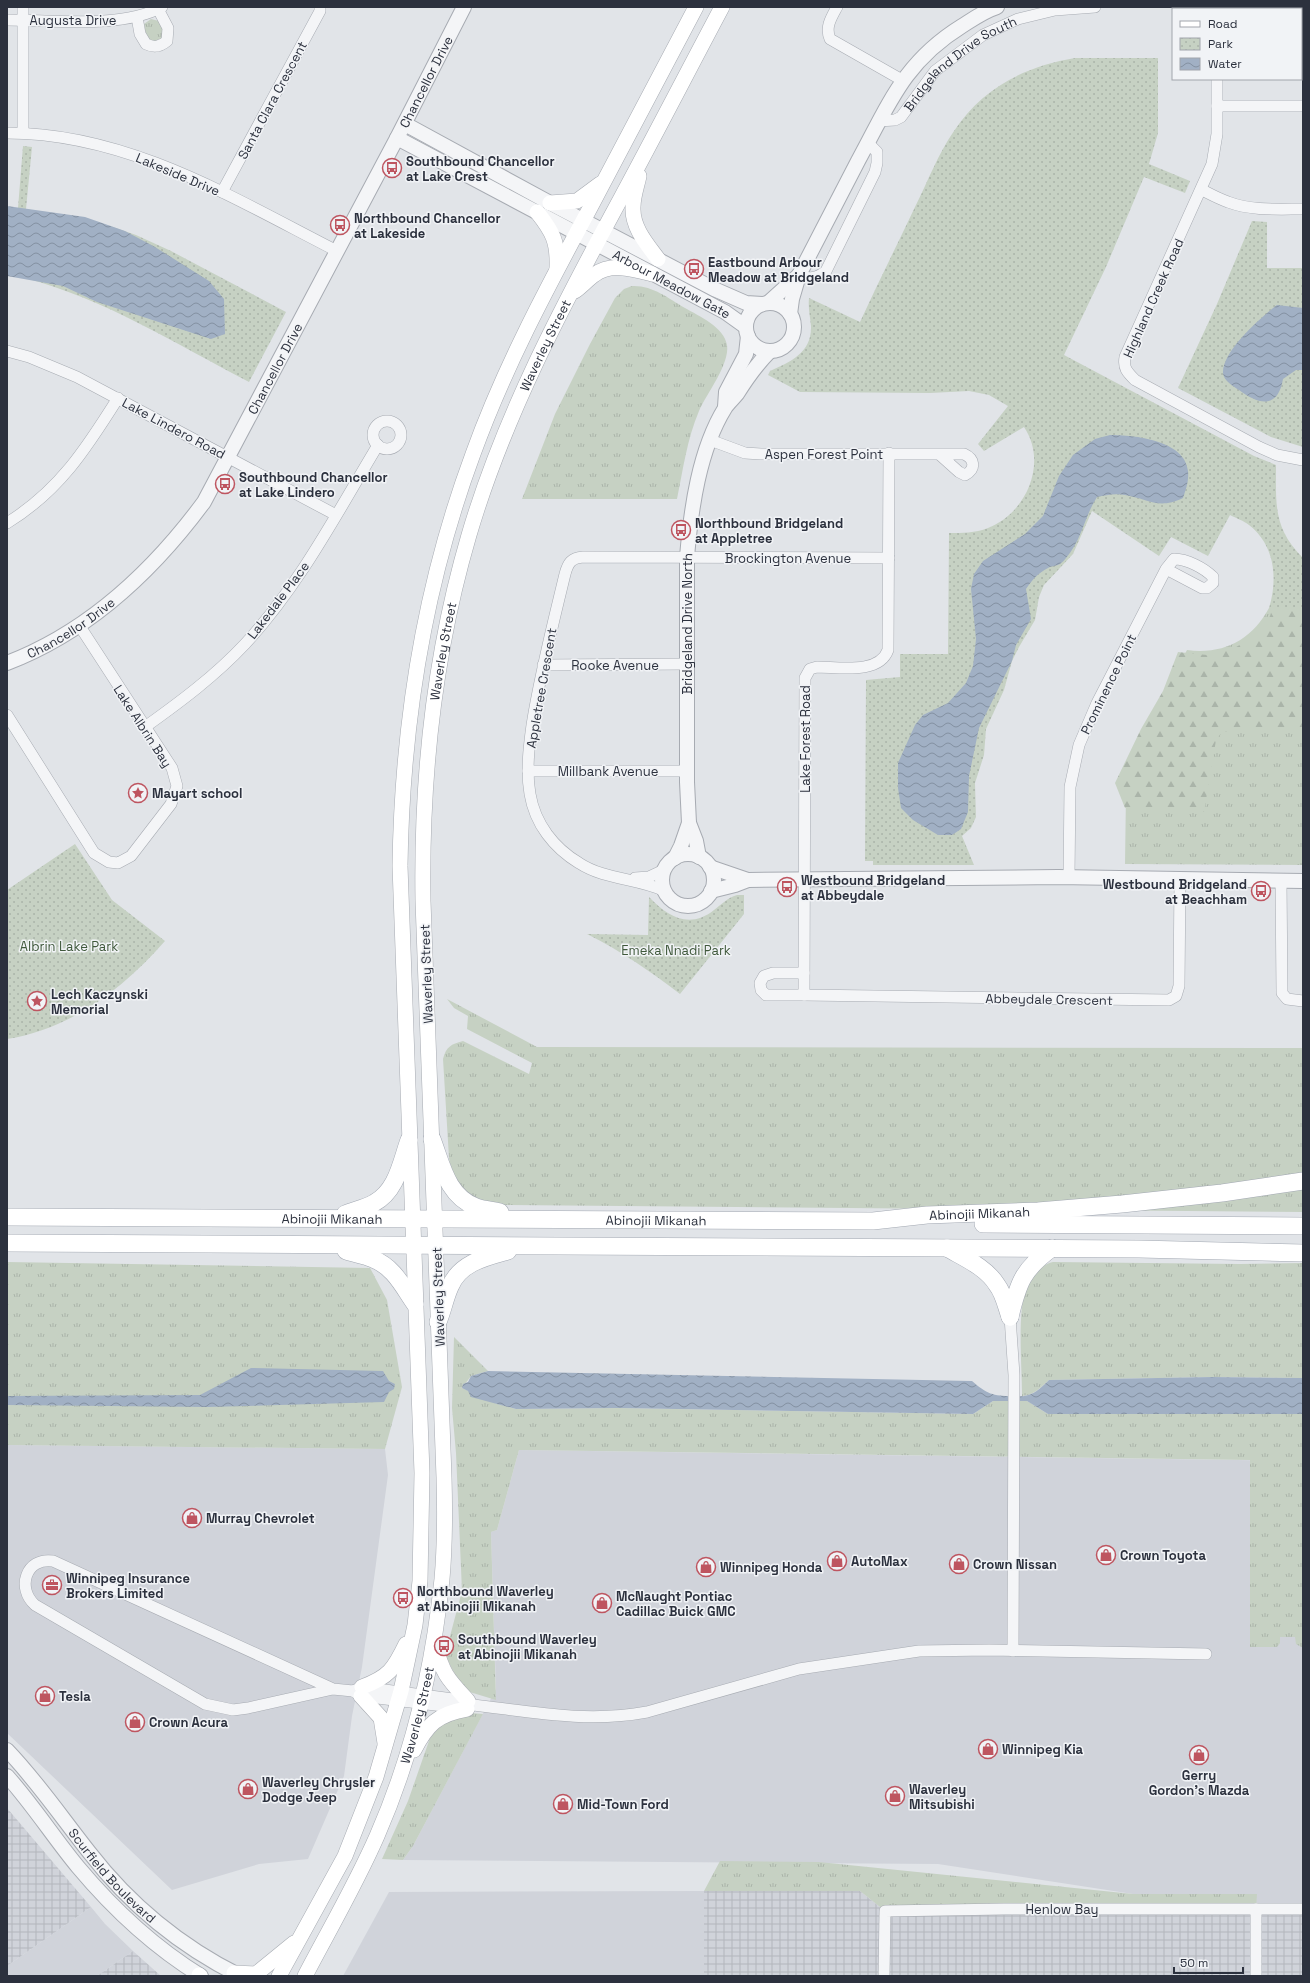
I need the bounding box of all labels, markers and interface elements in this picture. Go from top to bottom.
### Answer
legend [1172,8,1302,80]
street label: Augusta Drive [29,12,117,29]
street label: Bridgeland Drive South [900,13,1020,115]
text: Road [1208,16,1237,32]
street label: Chancellor Drive [396,33,457,131]
text: Park [1208,36,1233,52]
street label: Santa Clara Crescent [234,38,311,162]
text: Water [1208,56,1242,72]
street label: Lakeside Drive [133,149,222,200]
place label: Southbound Chancellor at Lake Crest [406,153,555,185]
bus stop icon: Southbound Chancellor at Lake Crest [381,157,403,179]
place label: Northbound Chancellor at Lakeside [354,210,501,242]
bus stop icon: Northbound Chancellor at Lakeside [329,214,351,236]
street label: Highland Creek Road [1119,236,1187,361]
street label: Arbour Meadow Gate [610,246,734,322]
place label: Eastbound Arbour Meadow at Bridgeland [708,254,849,286]
bus stop icon: Eastbound Arbour Meadow at Bridgeland [683,258,705,280]
street label: Waverley Street [516,297,575,394]
street label: Chancellor Drive [244,320,306,417]
street label: Lake Lindero Road [119,394,228,463]
street label: Aspen Forest Point [765,446,883,463]
place label: Southbound Chancellor at Lake Lindero [239,469,388,501]
bus stop icon: Southbound Chancellor at Lake Lindero [214,473,236,495]
place label: Northbound Bridgeland at Appletree [695,515,843,547]
bus stop icon: Northbound Bridgeland at Appletree [670,519,692,541]
street label: Brockington Avenue [725,550,851,567]
street label: Bridgeland Drive North [679,552,696,694]
street label: Lakedale Place [244,558,313,642]
street label: Chancellor Drive [24,594,118,662]
street label: Waverley Street [426,600,460,702]
street label: Appletree Crescent [523,627,560,750]
street label: Prominence Point [1077,631,1140,737]
street label: Rooke Avenue [571,657,659,674]
street label: Lake Albrin Bay [110,682,176,771]
street label: Lake Forest Road [797,685,814,793]
street label: Millbank Avenue [558,763,658,780]
place icon: Mayart school [127,782,149,804]
place label: Mayart school [152,785,243,802]
place label: Westbound Bridgeland at Abbeydale [801,872,945,904]
bus stop icon: Westbound Bridgeland at Abbeydale [776,876,798,898]
place label: Westbound Bridgeland at Beachham [1103,876,1247,908]
bus stop icon: Westbound Bridgeland at Beachham [1250,880,1272,902]
street label: Waverley Street [416,924,437,1024]
park label: Albrin Lake Park [20,938,118,955]
park label: Emeka Nnadi Park [621,942,731,959]
place label: Lech Kaczynski Memorial [51,986,148,1018]
place icon: Lech Kaczynski Memorial [26,990,48,1012]
street label: Abbeydale Crescent [985,990,1113,1009]
street label: Abinojii Mikanah [929,1203,1030,1224]
street label: Abinojii Mikanah [281,1210,383,1228]
street label: Abinojii Mikanah [605,1212,707,1229]
street label: Waverley Street [428,1247,449,1347]
shop icon: Murray Chevrolet [181,1507,203,1529]
place label: Murray Chevrolet [206,1510,315,1527]
shop icon: Crown Toyota [1095,1544,1117,1566]
place label: Crown Toyota [1120,1547,1206,1564]
shop icon: AutoMax [826,1550,848,1572]
place label: AutoMax [851,1553,908,1570]
shop icon: Crown Nissan [948,1553,970,1575]
shop icon: Winnipeg Honda [695,1556,717,1578]
place label: Crown Nissan [973,1556,1057,1573]
place label: Winnipeg Honda [720,1559,823,1576]
place label: Winnipeg Insurance Brokers Limited [66,1570,190,1602]
office icon: Winnipeg Insurance Brokers Limited [41,1574,63,1596]
place label: Northbound Waverley at Abinojii Mikanah [417,1583,554,1615]
bus stop icon: Northbound Waverley at Abinojii Mikanah [392,1587,414,1609]
place label: McNaught Pontiac Cadillac Buick GMC [616,1588,736,1620]
shop icon: McNaught Pontiac Cadillac Buick GMC [591,1592,613,1614]
place label: Southbound Waverley at Abinojii Mikanah [458,1631,597,1663]
bus stop icon: Southbound Waverley at Abinojii Mikanah [433,1635,455,1657]
street label: Waverley Street [397,1665,438,1766]
shop icon: Tesla [34,1685,56,1707]
place label: Tesla [59,1688,91,1705]
shop icon: Crown Acura [124,1711,146,1733]
place label: Crown Acura [149,1714,228,1731]
shop icon: Winnipeg Kia [977,1738,999,1760]
place label: Winnipeg Kia [1002,1741,1084,1758]
shop icon: Gerry Gordon's Mazda [1188,1744,1210,1766]
place label: Gerry Gordon's Mazda [1149,1767,1250,1799]
place label: Waverley Chrysler Dodge Jeep [262,1774,375,1806]
shop icon: Waverley Chrysler Dodge Jeep [237,1778,259,1800]
place label: Waverley Mitsubishi [909,1781,975,1813]
shop icon: Waverley Mitsubishi [884,1785,906,1807]
shop icon: Mid-Town Ford [552,1793,574,1815]
place label: Mid-Town Ford [577,1796,669,1813]
street label: Scurfield Boulevard [65,1825,159,1927]
street label: Henlow Bay [1026,1901,1098,1918]
scale bar [1174,1949,1243,1975]
text: 50 m [1180,1955,1208,1971]

